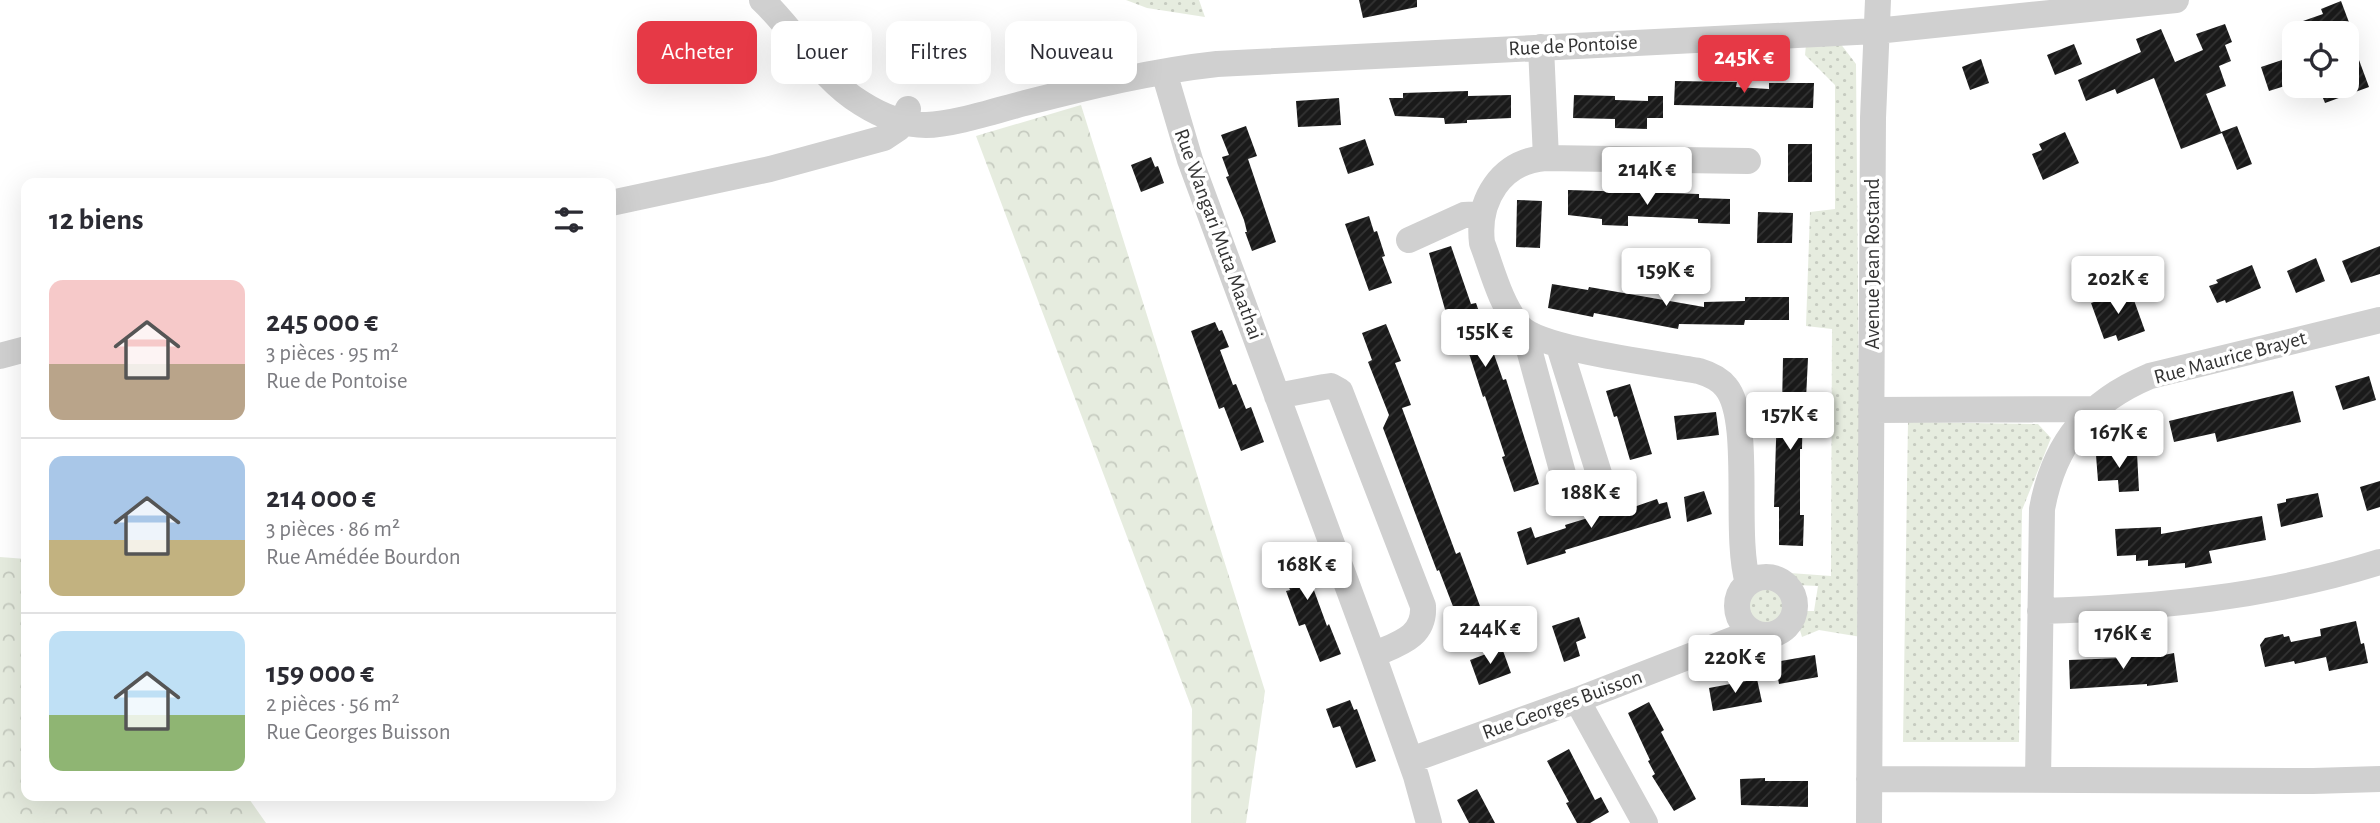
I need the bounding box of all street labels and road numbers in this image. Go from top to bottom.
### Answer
street label: Rue de Pontoise [1508,32,1638,59]
street label: Rue Wangari Muta Maathai [1171,126,1266,342]
street label: Avenue Jean Rostand [1862,178,1883,350]
street label: Rue Maurice Brayet [2152,327,2309,388]
street label: Rue Georges Buisson [1479,666,1645,743]

